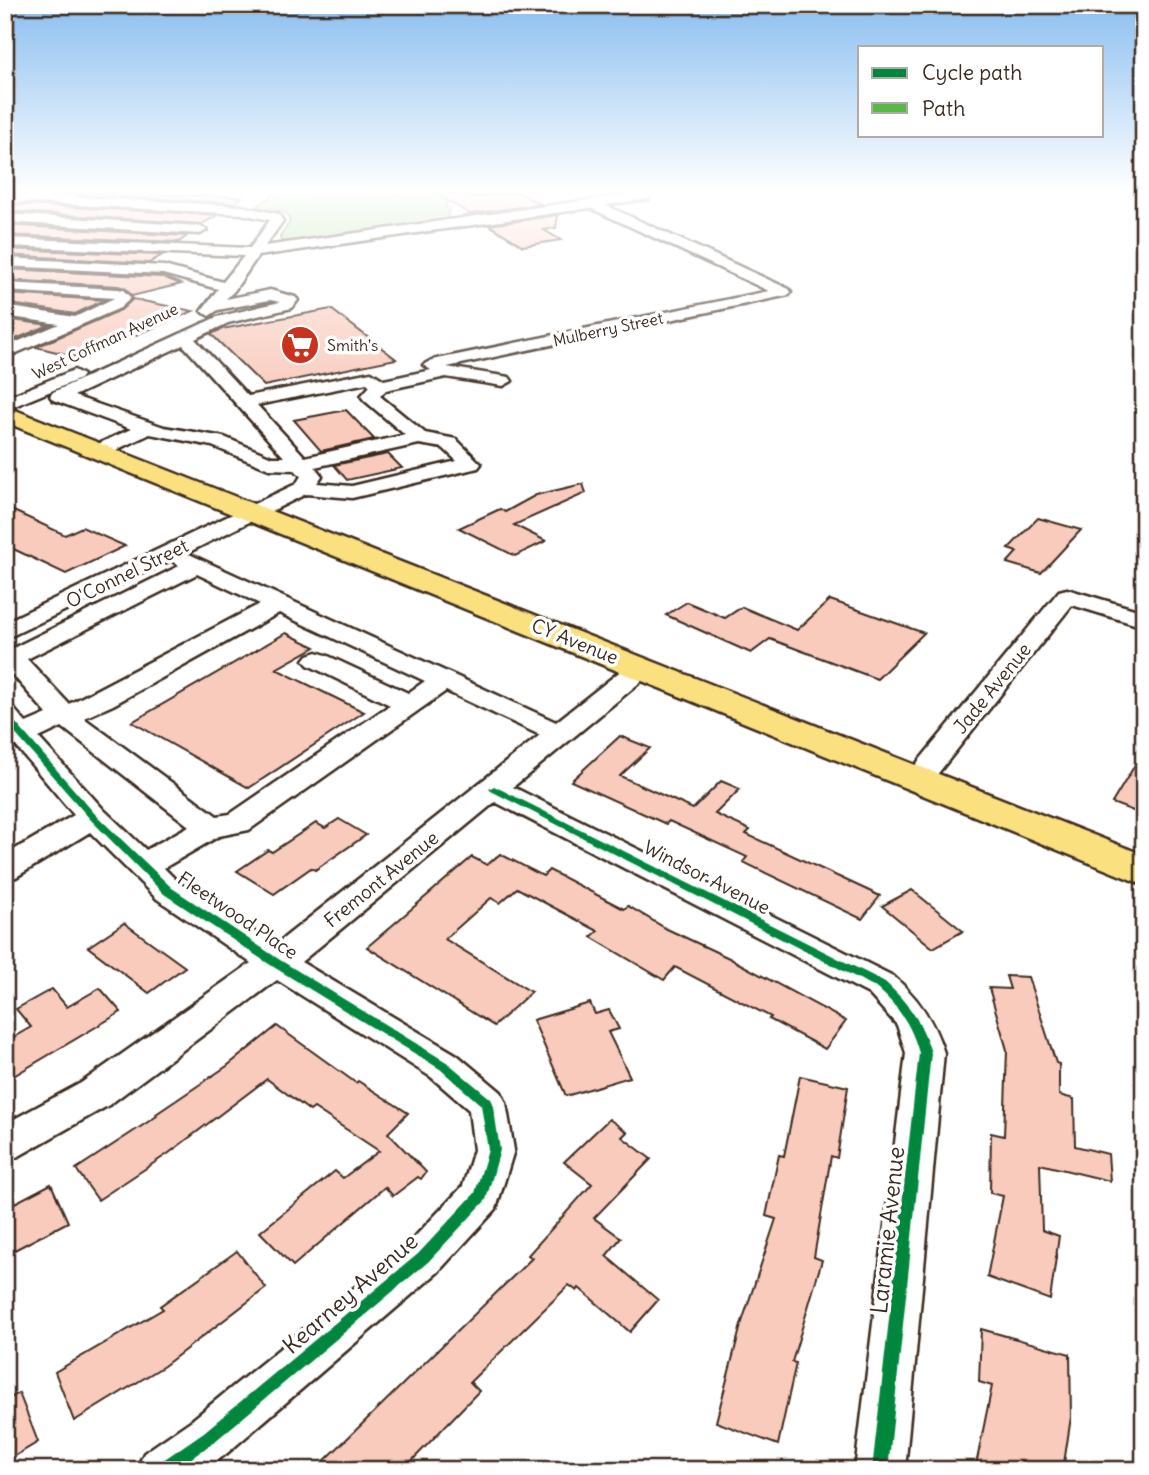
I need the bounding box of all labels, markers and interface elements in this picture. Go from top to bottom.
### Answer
legend [858,46,1104,136]
text: Cycle path [922,59,1022,86]
text: Path [922,95,965,122]
street label: West Coffman Avenue [29,298,181,384]
street label: Mulberry Street [551,307,665,350]
supermarket icon: Smith's [279,324,321,366]
place label: Smith's [327,335,378,355]
street label: O'Connel Street [62,533,192,613]
street label: CY Avenue [528,613,622,669]
street label: Jade Avenue [948,638,1036,738]
street label: Fremont Avenue [319,826,443,932]
street label: Windsor Avenue [640,835,774,919]
street label: Fleetwood Place [173,866,303,964]
street label: Laramie Avenue [864,1145,910,1315]
street label: Kearney Avenue [276,1226,424,1360]

